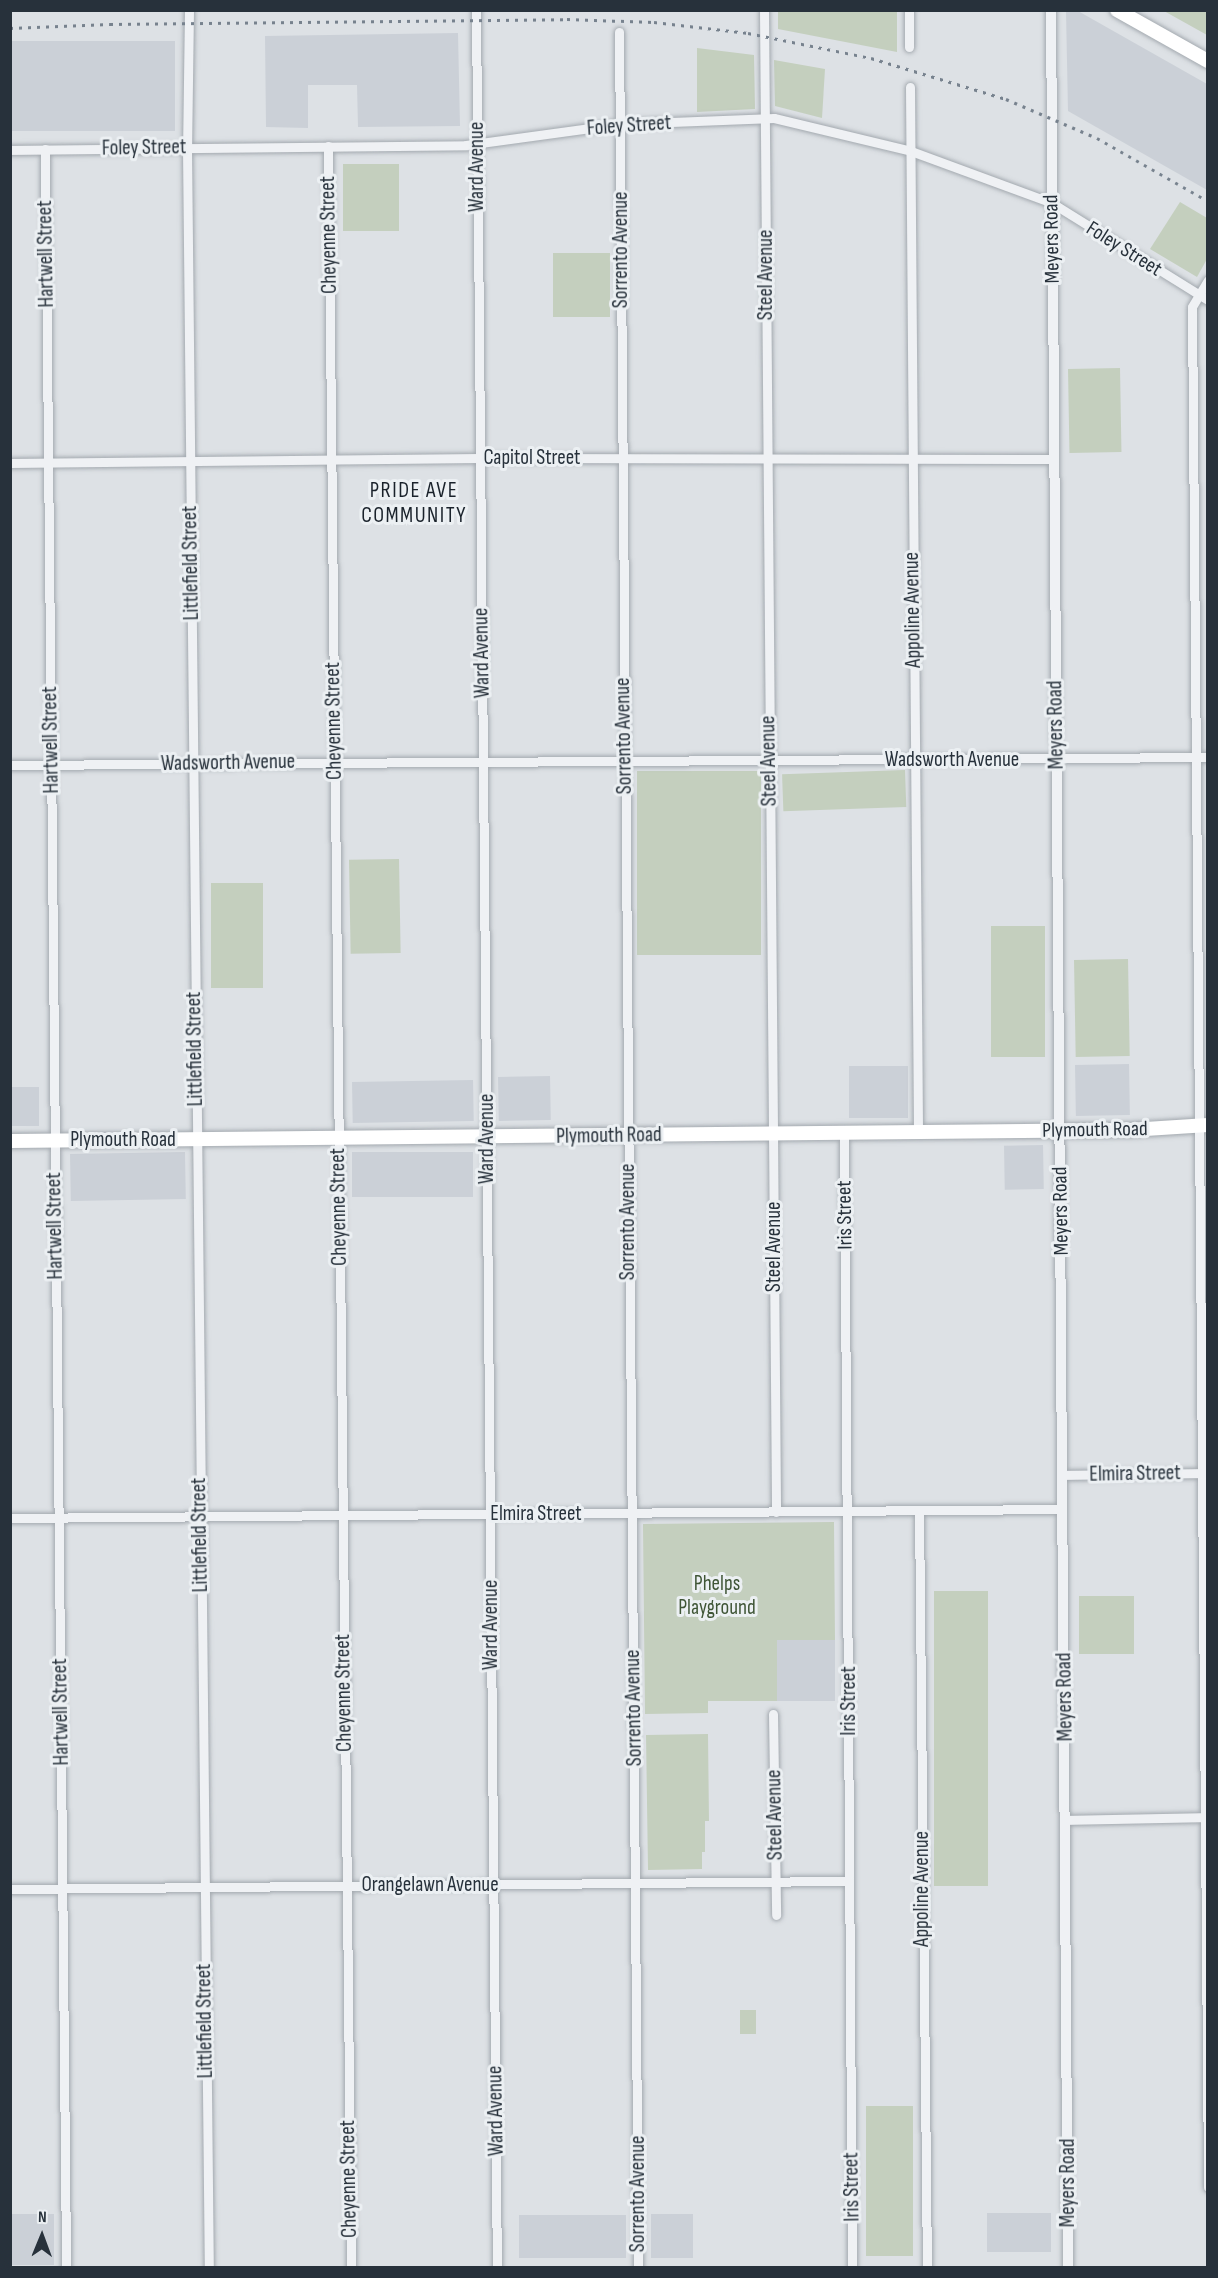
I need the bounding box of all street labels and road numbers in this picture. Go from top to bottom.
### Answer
street label: Foley Street [586,110,672,142]
street label: Ward Avenue [464,122,490,212]
street label: Foley Street [102,135,186,161]
street label: Cheyenne Street [315,176,343,294]
street label: Sorrento Avenue [608,192,634,308]
street label: Meyers Road [1039,194,1065,284]
street label: Hartwell Street [32,200,60,308]
street label: Foley Street [1082,216,1166,282]
street label: Steel Avenue [753,230,779,320]
street label: Capitol Street [483,445,581,471]
street label: Littlefield Street [177,505,205,621]
street label: Appoline Avenue [899,552,927,668]
street label: Ward Avenue [469,608,495,698]
street label: Cheyenne Street [320,662,348,780]
street label: Sorrento Avenue [610,677,638,795]
street label: Meyers Road [1043,680,1069,770]
street label: Hartwell Street [37,686,65,794]
street label: Steel Avenue [756,715,782,807]
street label: Wadsworth Avenue [885,747,1019,773]
street label: Wadsworth Avenue [161,749,295,777]
street label: Littlefield Street [181,991,209,1107]
street label: Ward Avenue [474,1094,500,1184]
street label: Plymouth Road [1042,1116,1148,1144]
street label: Plymouth Road [556,1122,662,1150]
street label: Plymouth Road [70,1127,176,1153]
street label: Cheyenne Street [325,1148,353,1266]
street label: Sorrento Avenue [615,1164,641,1280]
street label: Meyers Road [1048,1166,1074,1256]
street label: Hartwell Street [41,1172,69,1280]
street label: Iris Street [832,1180,858,1250]
street label: Steel Avenue [761,1202,787,1292]
street label: Elmira Street [1089,1461,1181,1487]
street label: Littlefield Street [186,1477,214,1593]
street label: Elmira Street [490,1501,582,1527]
street label: Ward Avenue [478,1580,504,1670]
street label: Cheyenne Street [330,1634,358,1752]
street label: Sorrento Avenue [620,1649,648,1767]
street label: Meyers Road [1052,1652,1078,1742]
street label: Hartwell Street [47,1658,75,1766]
street label: Iris Street [836,1666,862,1736]
street label: Steel Avenue [762,1769,788,1861]
street label: Appoline Avenue [909,1831,935,1947]
street label: Orangelawn Avenue [361,1872,499,1898]
street label: Littlefield Street [191,1963,219,2079]
street label: Ward Avenue [483,2066,509,2156]
street label: Cheyenne Street [335,2120,363,2238]
street label: Sorrento Avenue [625,2136,651,2252]
street label: Meyers Road [1055,2139,1081,2227]
street label: Iris Street [839,2152,865,2222]

